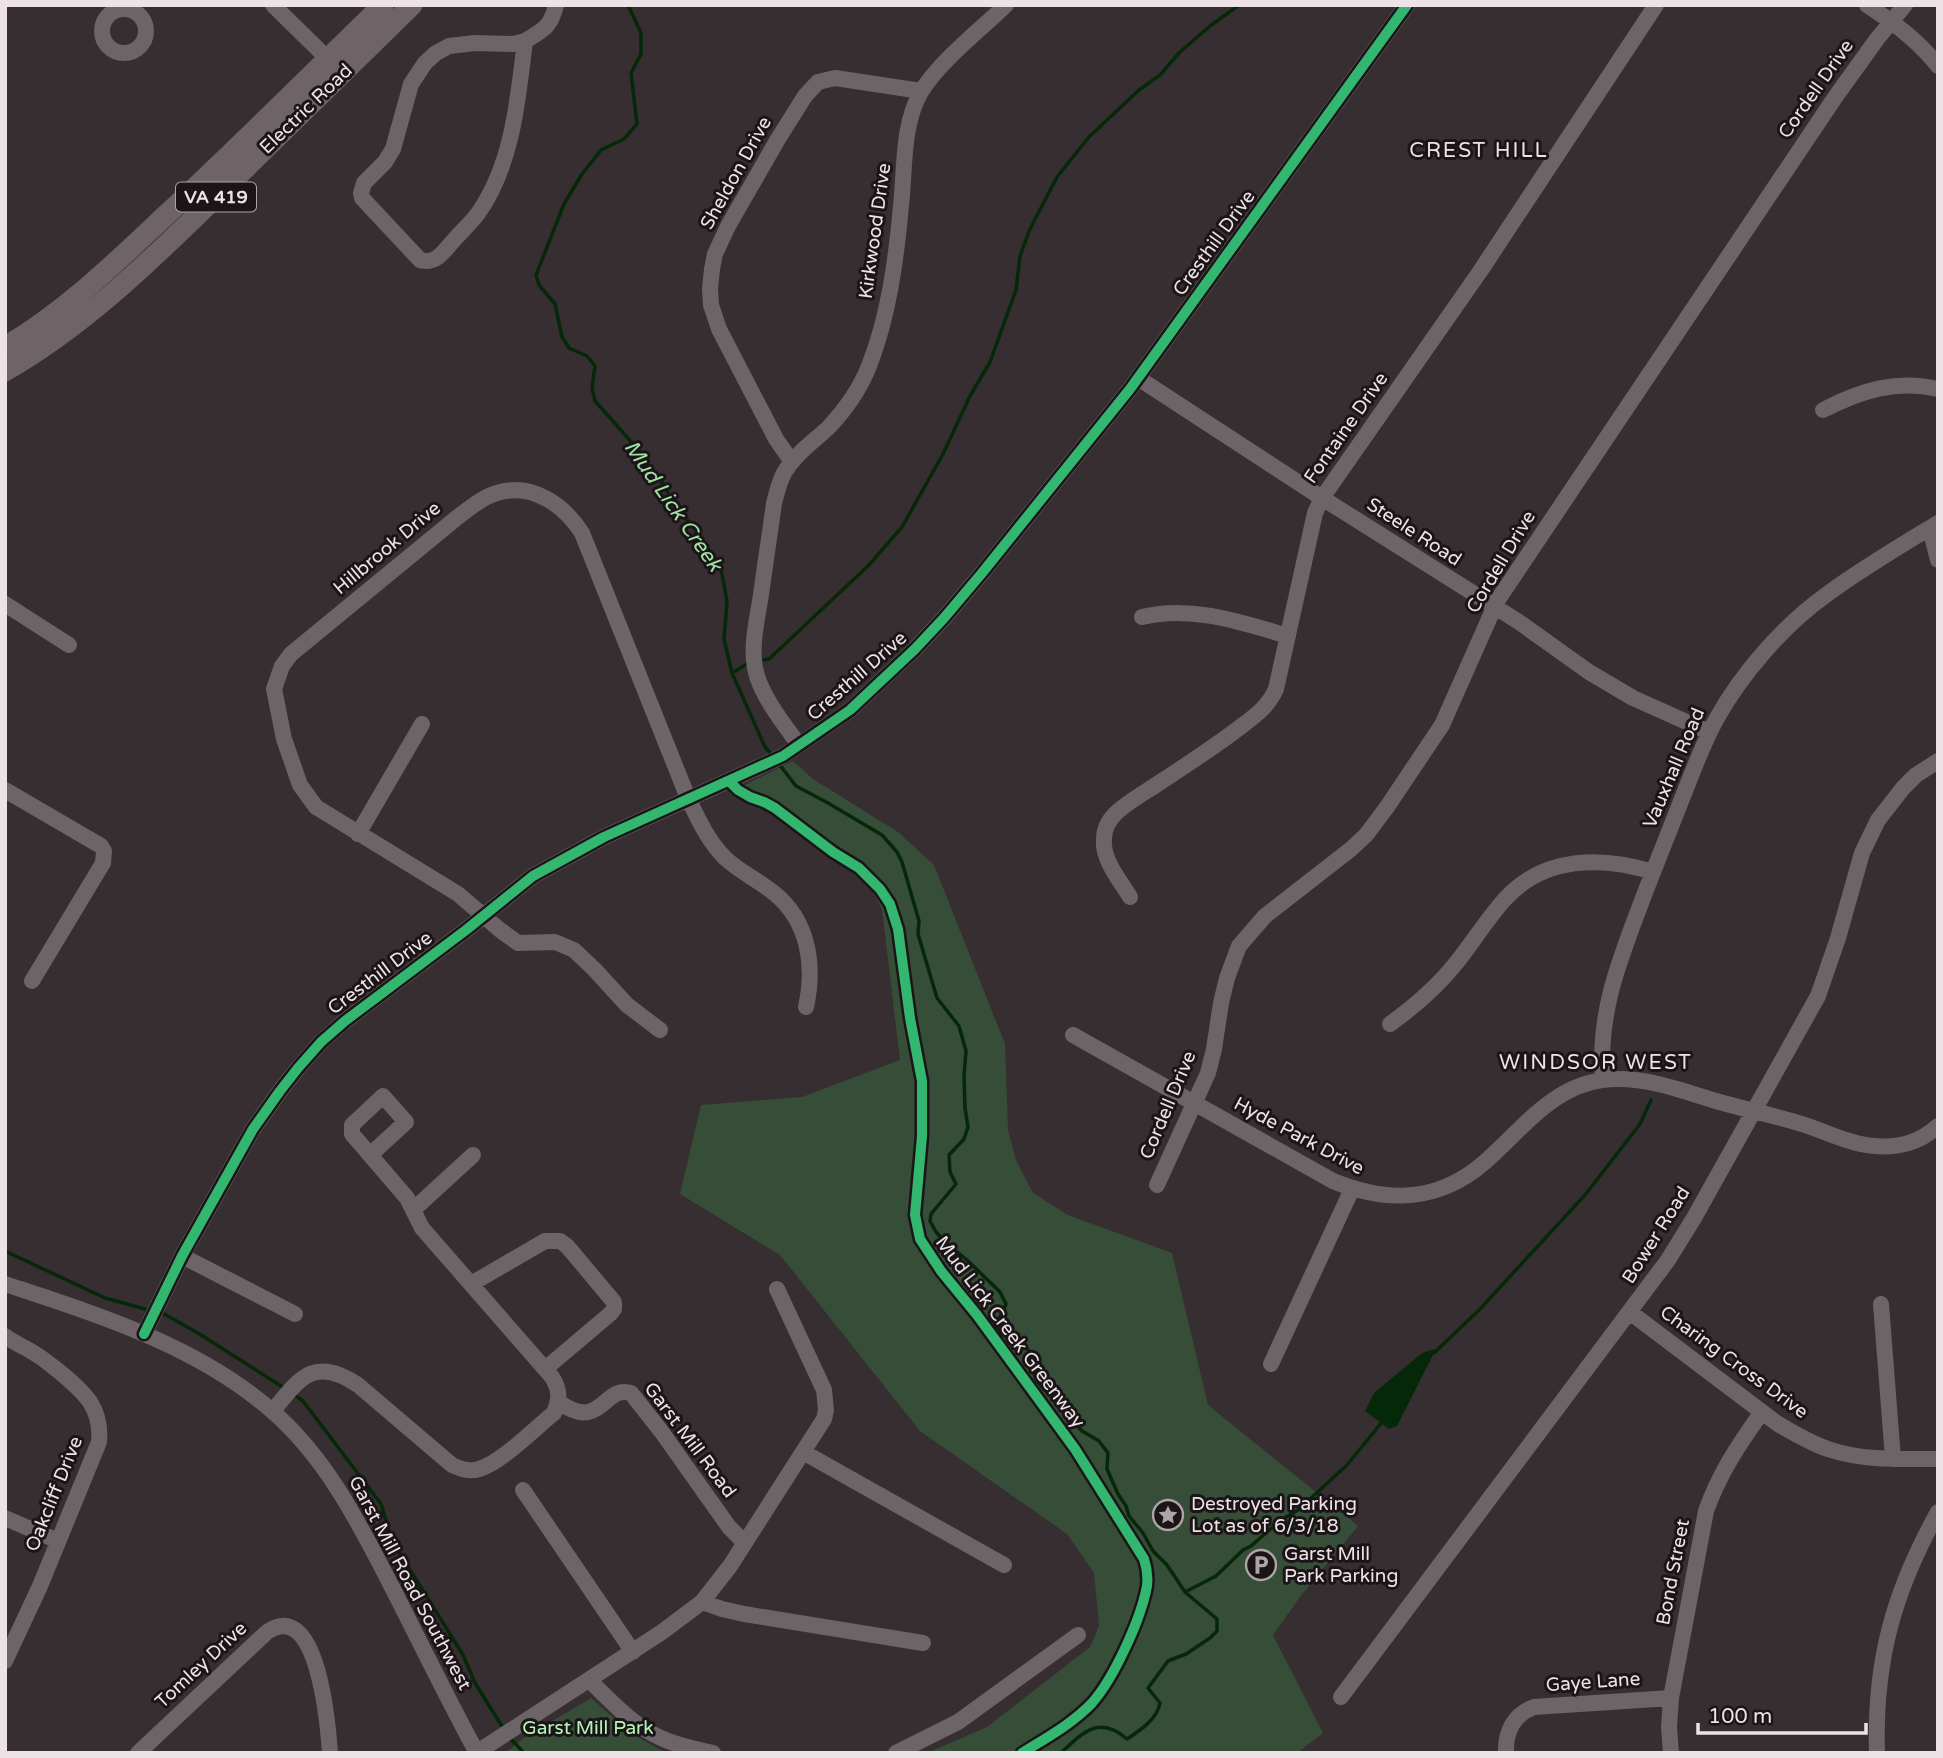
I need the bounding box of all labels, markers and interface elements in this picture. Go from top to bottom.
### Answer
street label: Cordell Drive [1774,35,1858,143]
street label: Electric Road [255,59,357,159]
street label: Sheldon Drive [696,113,776,233]
district label: CREST HILL [1409,138,1549,163]
street label: Kirkwood Drive [855,162,895,300]
road number: VA 419 [176,182,256,212]
street label: Cresthill Drive [1168,186,1260,300]
street label: Fontaine Drive [1300,368,1392,488]
water label: Mud Lick Creek [618,436,728,578]
street label: Steele Road [1363,493,1465,571]
street label: Hillbrook Drive [329,497,445,599]
street label: Cordell Drive [1462,507,1540,617]
street label: Cresthill Drive [803,627,911,725]
street label: Vauxhall Road [1639,704,1709,832]
street label: Cresthill Drive [324,927,436,1019]
street label: Cordell Drive [1135,1048,1201,1162]
district label: WINDSOR WEST [1499,1050,1693,1075]
street label: Hyde Park Drive [1230,1092,1368,1180]
street label: Bower Road [1617,1182,1695,1288]
street label: Mud Lick Creek Greenway [931,1232,1089,1432]
street label: Charing Cross Drive [1656,1301,1812,1423]
street label: Garst Mill Road [640,1378,740,1502]
street label: Oakcliff Drive [21,1433,87,1555]
street label: Garst Mill Road Southwest [344,1472,476,1694]
place label: Destroyed Parking Lot as of 6/3/18 [1191,1493,1357,1537]
place icon: Destroyed Parking Lot as of 6/3/18 [1151,1498,1185,1532]
street label: Bond Street [1652,1517,1694,1627]
place label: Garst Mill Park Parking [1284,1543,1398,1587]
parking icon: Garst Mill Park Parking [1244,1548,1278,1582]
street label: Tomley Drive [151,1617,251,1713]
street label: Gaye Lane [1545,1668,1641,1696]
scale bar [1698,1692,1866,1736]
text: 100 m [1708,1704,1772,1729]
park label: Garst Mill Park [522,1717,654,1739]

